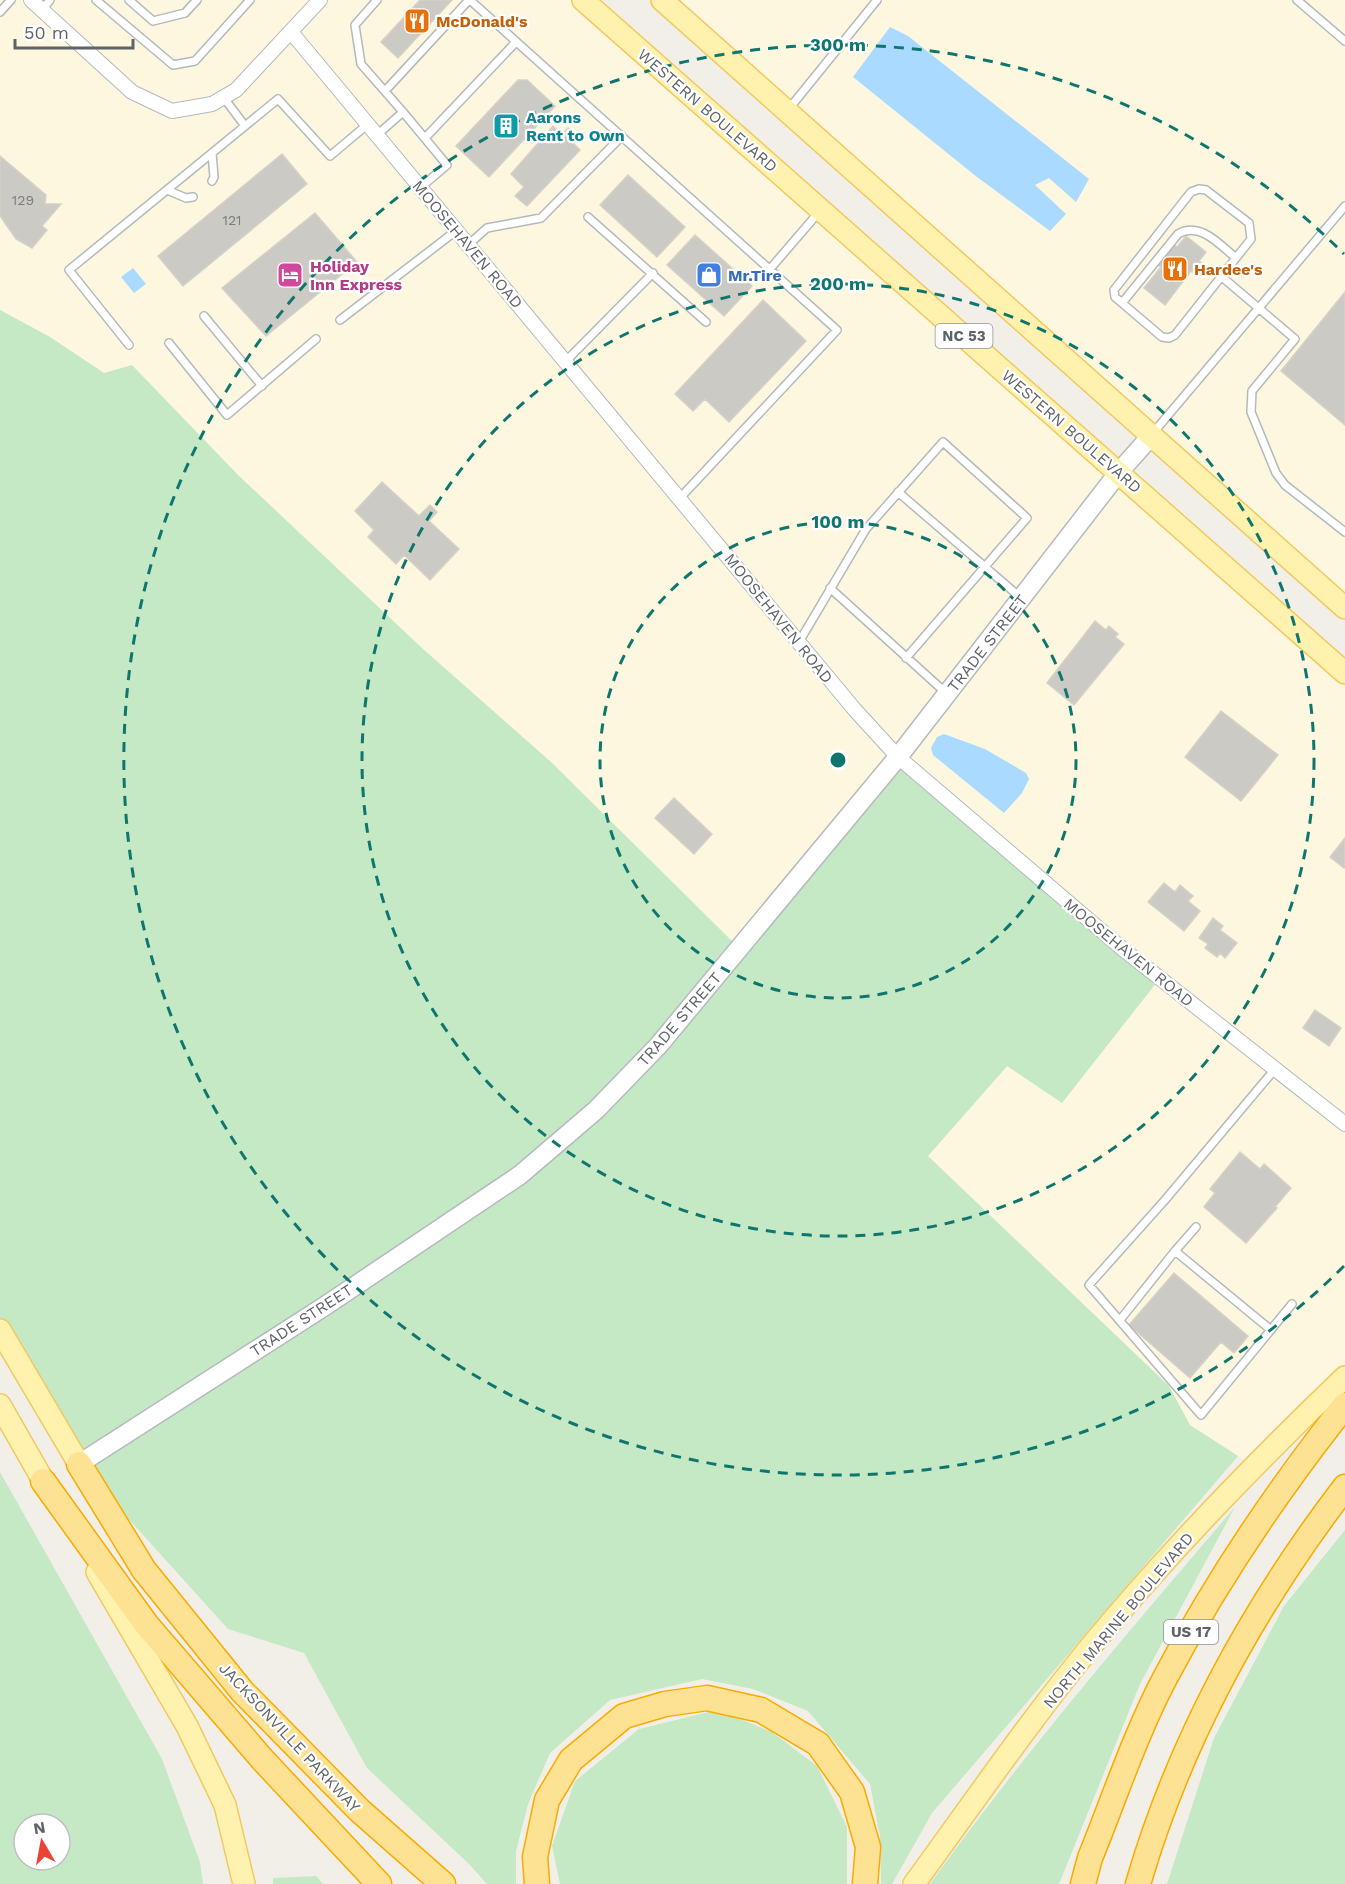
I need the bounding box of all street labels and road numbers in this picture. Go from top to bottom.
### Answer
street label: WESTERN BOULEVARD [634,45,781,176]
street label: MOOSEHAVEN ROAD [408,176,527,312]
road number: NC 53 [936,324,992,348]
street label: WESTERN BOULEVARD [998,366,1145,497]
street label: MOOSEHAVEN ROAD [720,550,837,687]
street label: TRADE STREET [944,591,1031,696]
street label: MOOSEHAVEN ROAD [1060,894,1197,1011]
street label: TRADE STREET [633,968,726,1070]
street label: TRADE STREET [247,1280,356,1361]
street label: NORTH MARINE BOULEVARD [1039,1529,1198,1712]
road number: US 17 [1164,1620,1218,1644]
street label: JACKSONVILLE PARKWAY [215,1658,364,1816]

